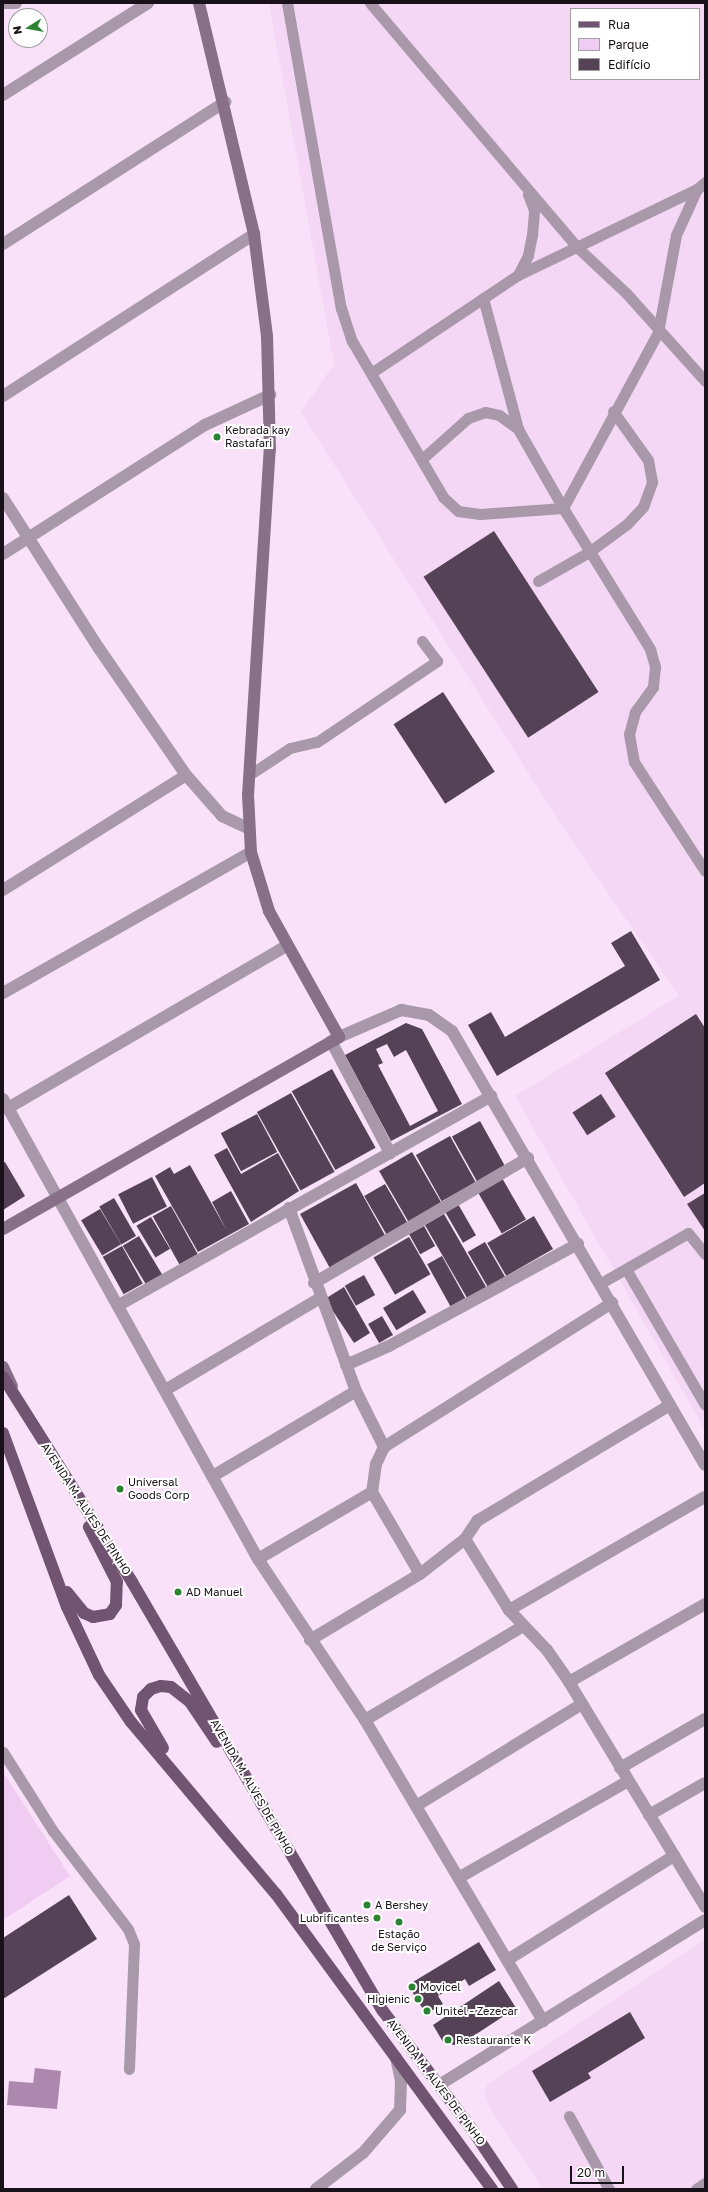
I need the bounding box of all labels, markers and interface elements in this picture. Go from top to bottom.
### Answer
north arrow [8,8,48,48]
legend [570,8,700,80]
text: Rua [608,17,630,32]
text: N [10,25,24,36]
text: Parque [608,37,649,52]
text: Edifício [608,57,650,72]
place label: Kebrada kay Rastafari [225,424,290,450]
marker: Kebrada kay Rastafari [212,432,222,442]
street label: AVENIDA M. ALVES DE PINHO [38,1441,134,1577]
place label: Universal Goods Corp [128,1476,189,1502]
marker: Universal Goods Corp [115,1484,125,1494]
place label: AD Manuel [186,1585,243,1599]
marker: AD Manuel [173,1587,183,1597]
street label: AVENIDA M. ALVES DE PINHO [208,1717,296,1857]
place label: A Bershey [375,1898,428,1912]
marker: A Bershey [362,1900,372,1910]
place label: Lubrificantes [300,1911,369,1925]
marker: Lubrificantes [372,1913,382,1923]
marker: Estação de Serviço [394,1917,404,1927]
place label: Estação de Serviço [371,1928,427,1954]
place label: Movicel [420,1980,461,1994]
marker: Movicel [407,1982,417,1992]
place label: Higienic [367,1992,410,2006]
marker: Higienic [413,1994,423,2004]
place label: Unitel - Zezecar [435,2004,518,2018]
marker: Unitel - Zezecar [422,2006,432,2016]
street label: AVENIDA M. ALVES DE PINHO [384,2016,488,2148]
place label: Restaurante K [456,2033,531,2047]
marker: Restaurante K [443,2035,453,2045]
scale bar [572,2158,626,2184]
text: 20 m [577,2165,605,2180]

